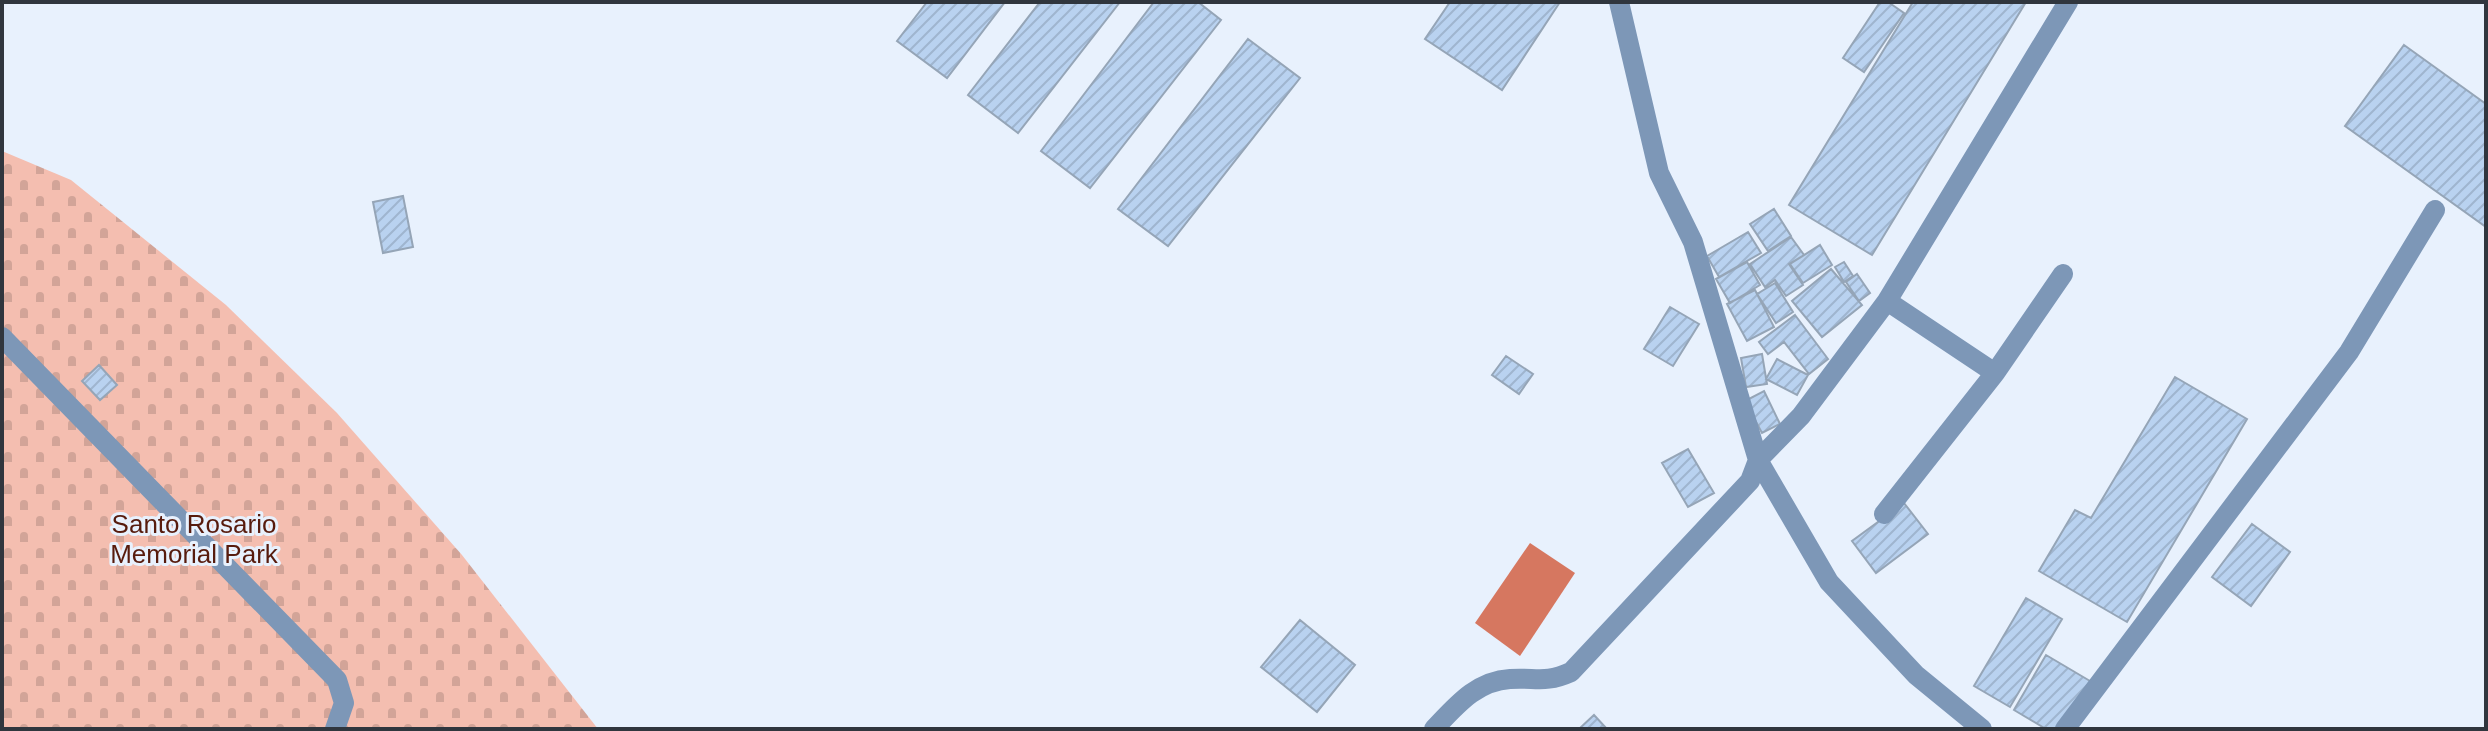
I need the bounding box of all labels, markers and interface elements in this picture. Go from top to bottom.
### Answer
park label: Santo Rosario Memorial Park [110,509,279,569]

